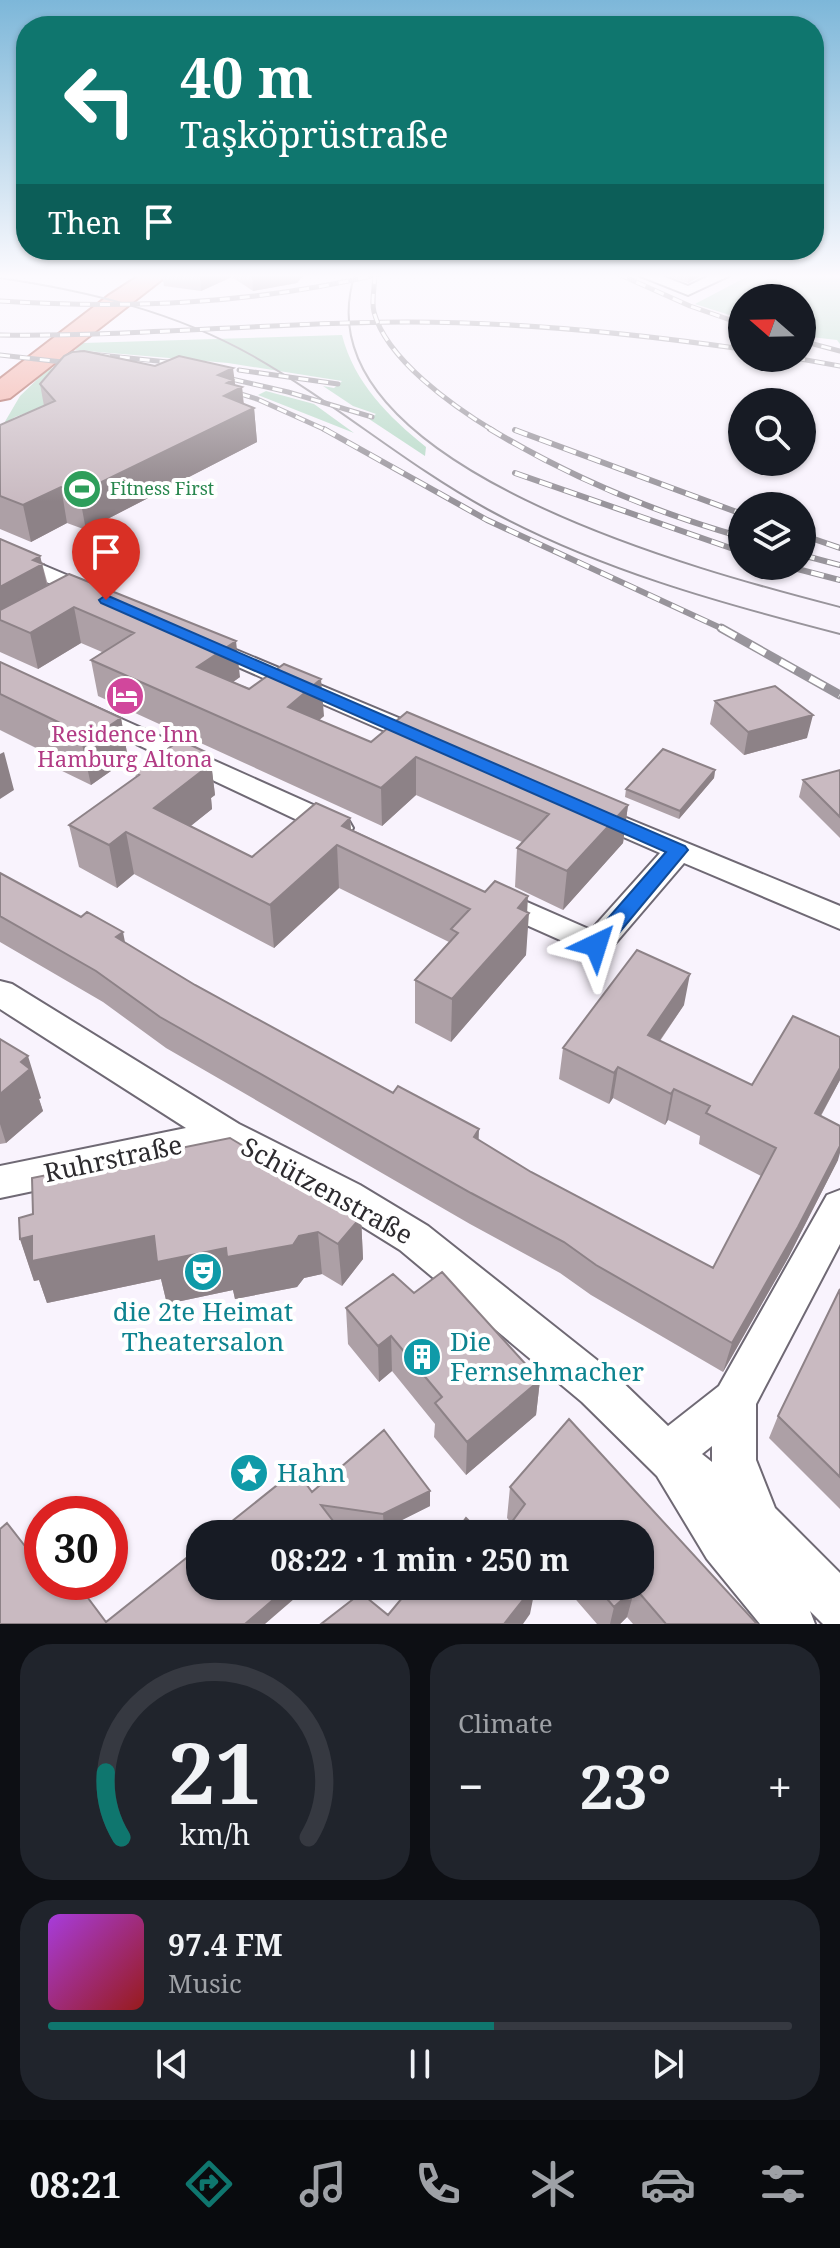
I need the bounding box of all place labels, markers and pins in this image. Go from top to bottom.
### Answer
sports icon: Fitness First [61,468,103,510]
place label: Fitness First [110,476,214,500]
pin [72,518,140,600]
hotel icon: Residence Inn Hamburg Altona [104,675,146,717]
place label: Residence Inn Hamburg Altona [37,718,213,773]
theatre icon: die 2te Heimat Theatersalon [182,1251,224,1293]
place label: die 2te Heimat Theatersalon [113,1293,293,1359]
place label: Die Fernsehmacher [450,1323,644,1389]
building icon: Die Fernsehmacher [401,1336,443,1378]
place icon: Hahn [228,1452,270,1494]
place label: Hahn [277,1454,346,1490]

